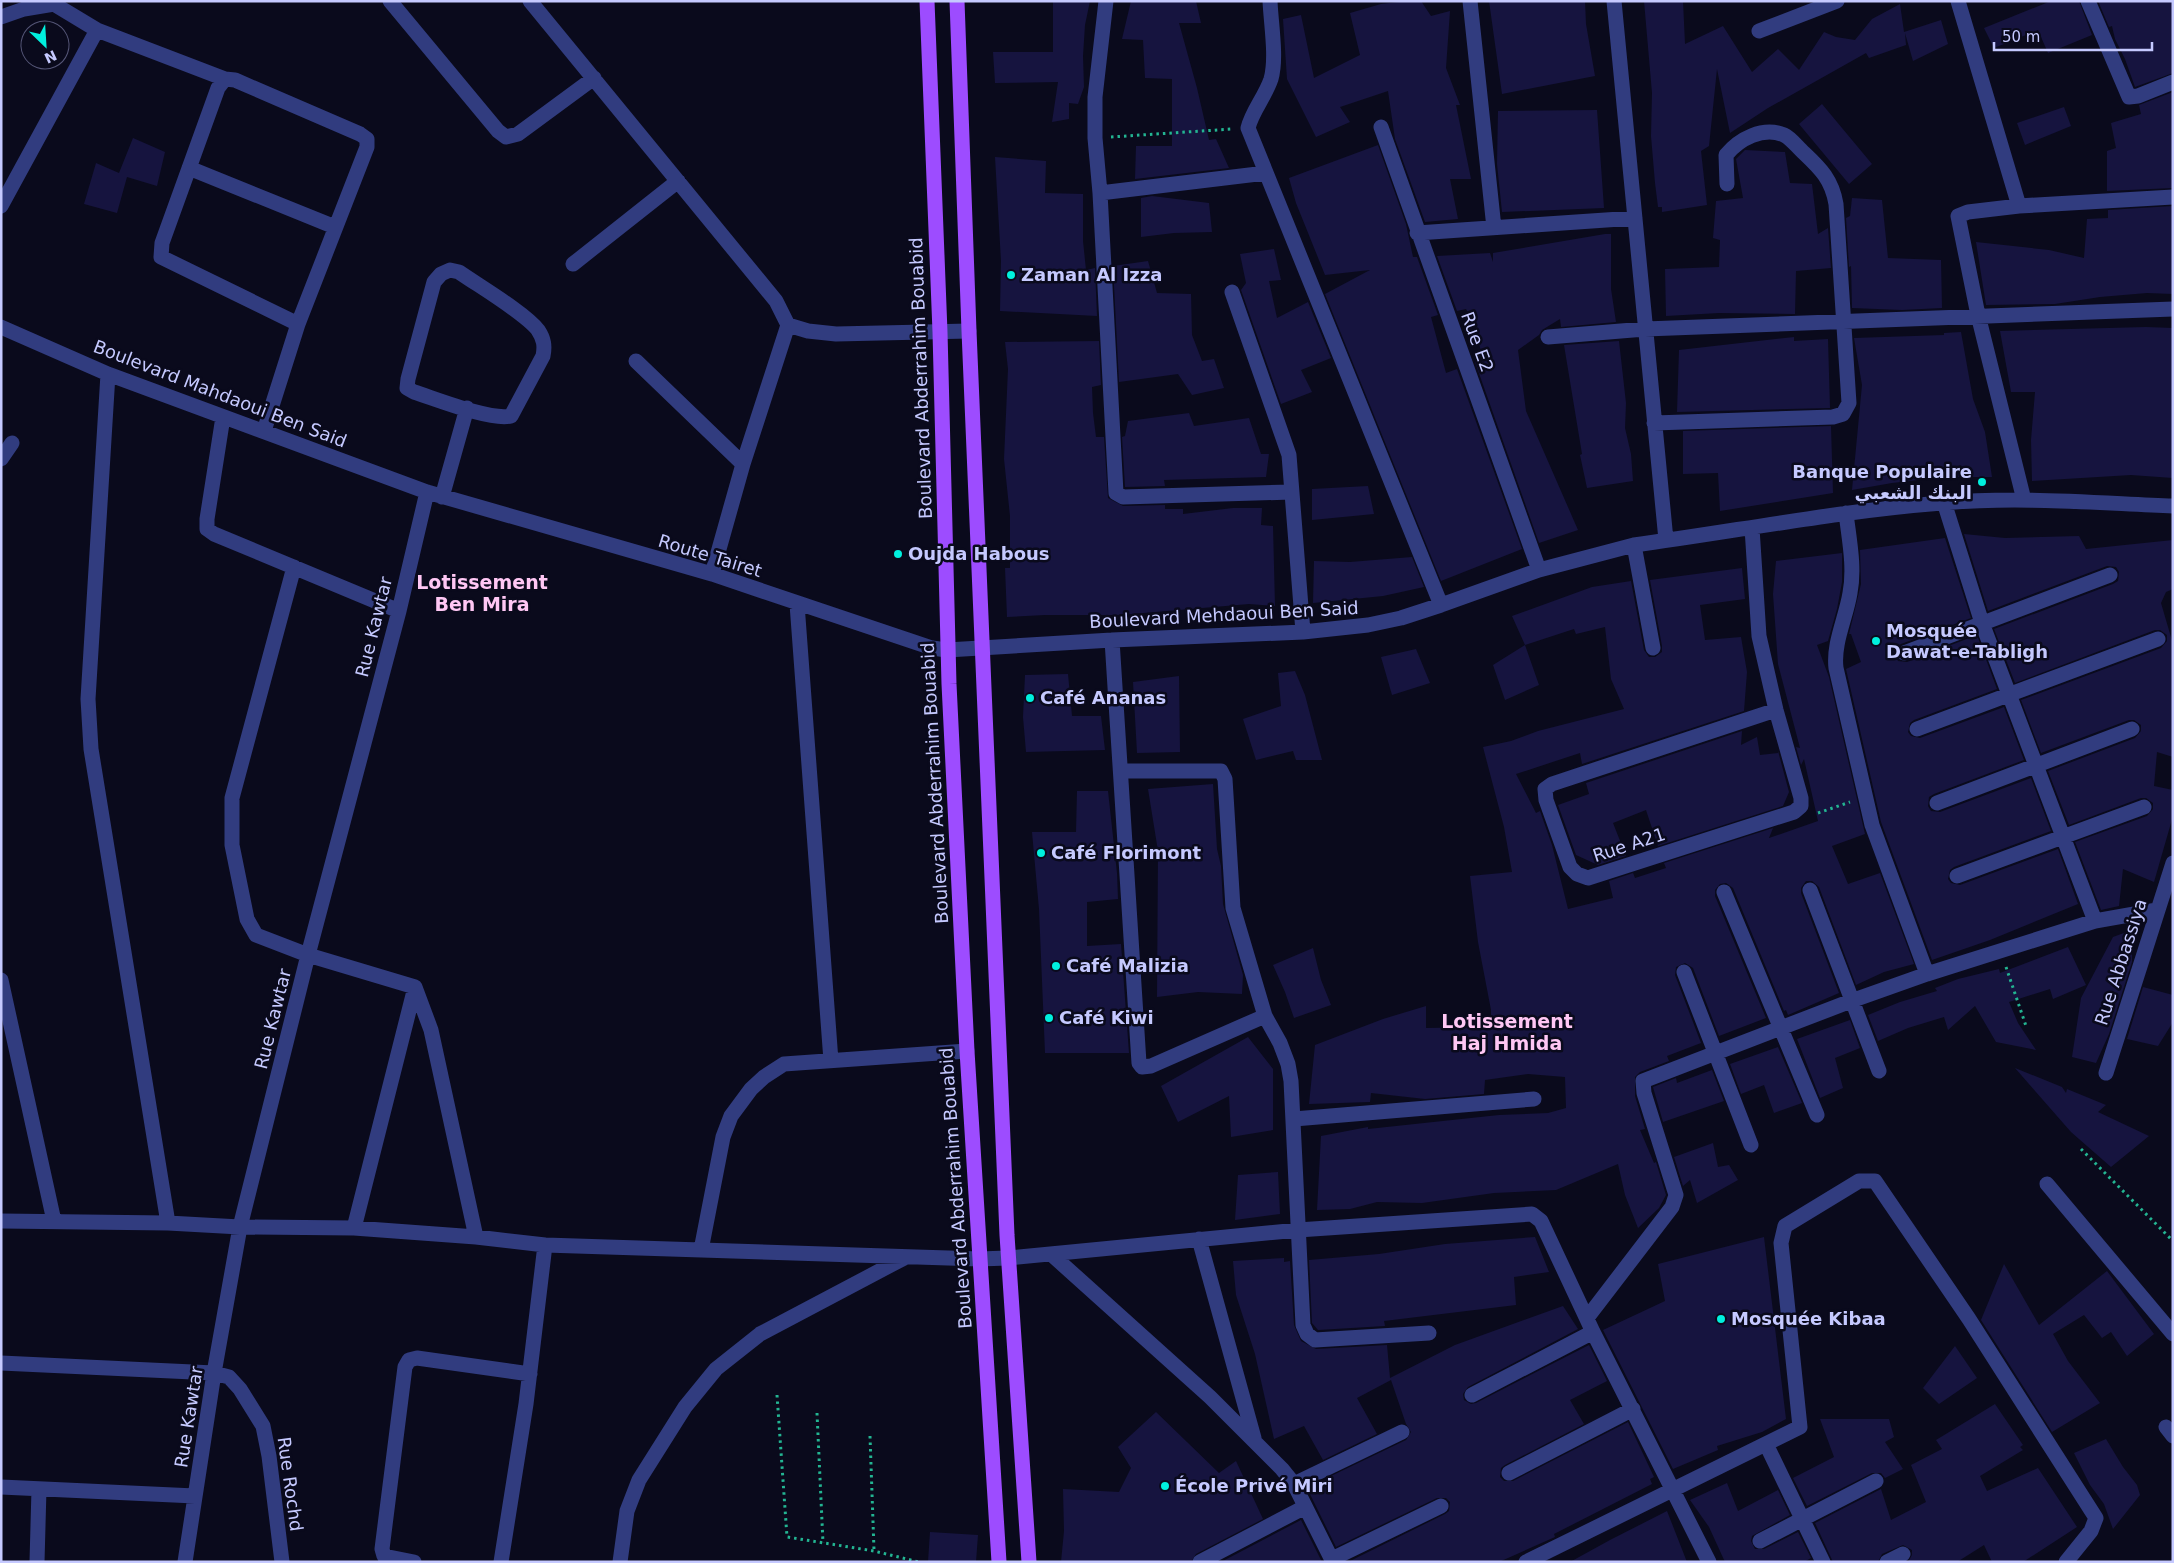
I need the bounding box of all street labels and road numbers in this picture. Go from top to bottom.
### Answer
street label: Boulevard Abderrahim Bouabid [905,237,936,519]
street label: Rue E2 [1457,309,1498,375]
street label: Boulevard Mahdaoui Ben Said [90,335,350,452]
street label: Route Tairet [656,530,764,581]
street label: Rue Kawtar [351,574,396,679]
street label: Boulevard Mehdaoui Ben Said [1089,597,1359,632]
street label: Boulevard Abderrahim Bouabid [917,642,952,924]
street label: Rue A21 [1590,823,1668,866]
street label: Rue Abbassiya [2090,896,2151,1028]
street label: Rue Kawtar [250,966,295,1071]
street label: Boulevard Abderrahim Bouabid [935,1047,976,1329]
street label: Rue Kawtar [170,1364,207,1469]
street label: Rue Rochd [273,1435,308,1533]

